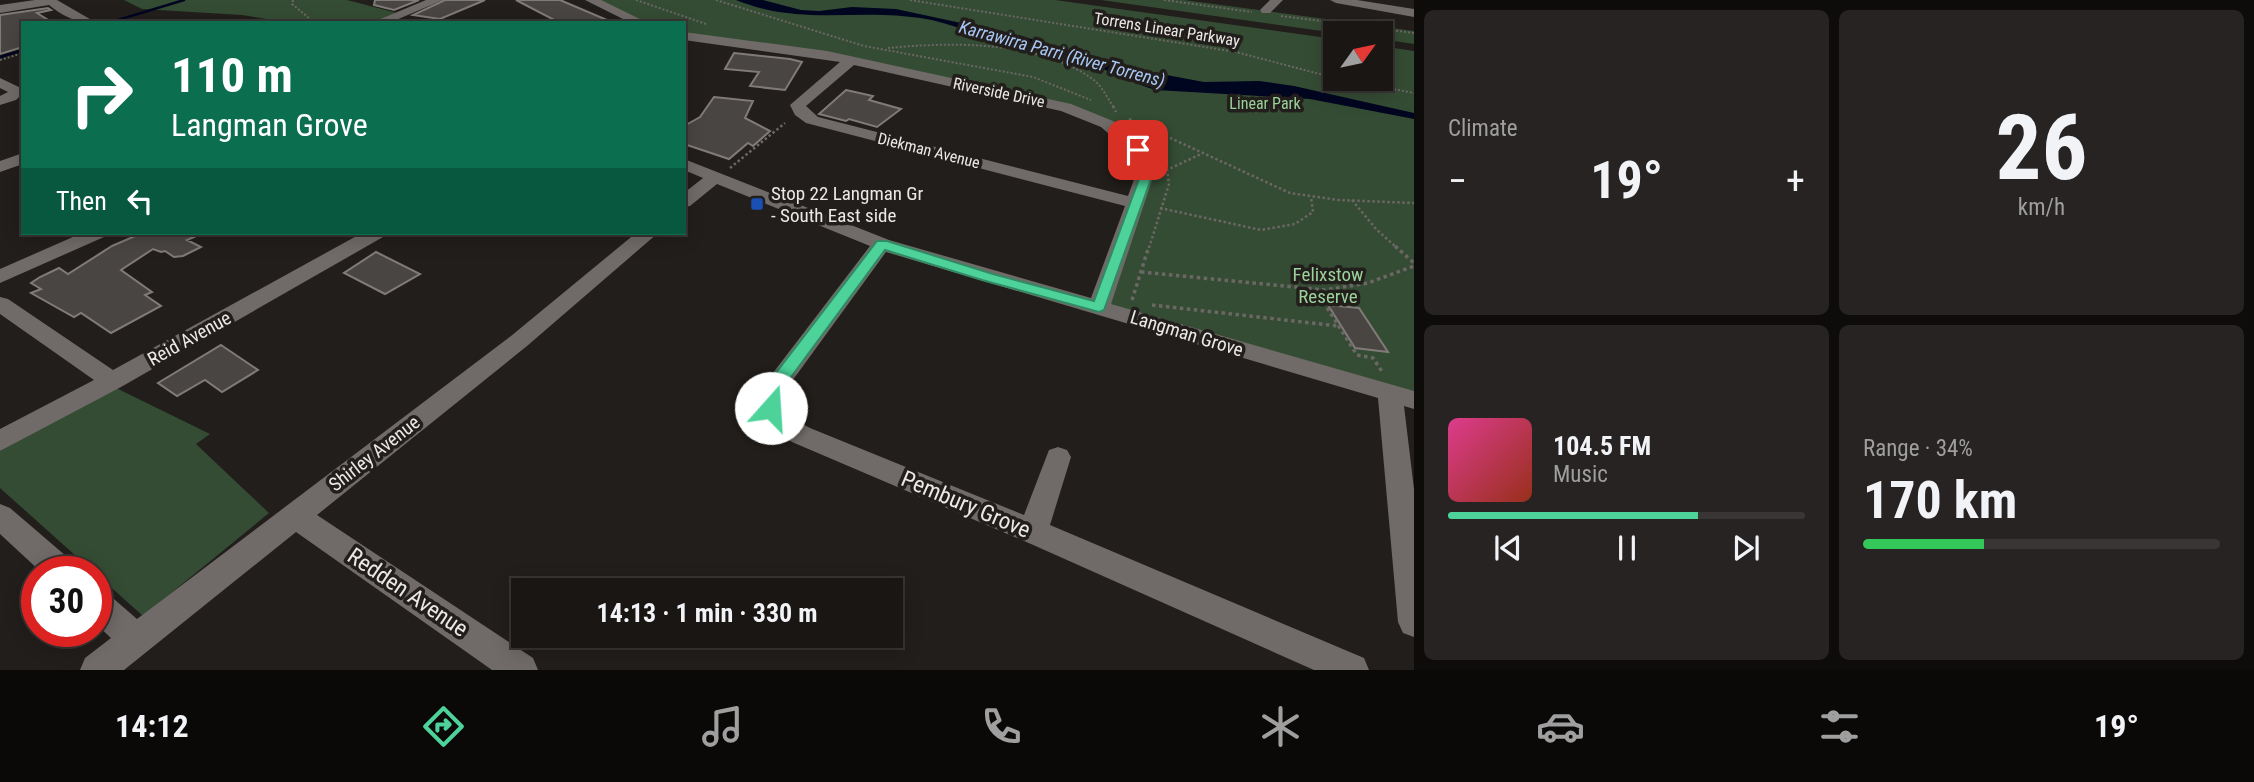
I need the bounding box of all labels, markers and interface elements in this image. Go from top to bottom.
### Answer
street label: Torrens Linear Parkway [1093,9,1241,50]
water label: Karrawirra Parri (River Torrens) [957,16,1167,92]
north arrow [1323,21,1393,91]
map controls [1323,21,1393,91]
text: 110 m [171,47,293,104]
icon: right [56,49,147,140]
street label: Riverside Drive [951,73,1046,111]
park label: Linear Park [1229,94,1301,113]
text: 26 [1996,95,2087,201]
text: Langman Grove [171,106,368,144]
text: Climate [1448,115,1518,142]
pin [1108,120,1168,180]
street label: Diekman Avenue [876,129,982,172]
icon: arrive [1119,131,1157,169]
text: 19° [1590,150,1663,211]
text: − [1448,159,1467,203]
text: + [1786,159,1805,203]
icon: left [121,182,159,220]
place label: Stop 22 Langman Gr - South East side [771,182,924,227]
text: Then [56,186,107,216]
text: km/h [2018,194,2065,221]
marker: Stop 22 Langman Gr - South East side [749,196,765,212]
park label: Felixstow Reserve [1293,263,1363,308]
street label: Langman Grove [1128,305,1246,362]
street label: Reid Avenue [144,306,235,371]
position arrow [734,371,808,445]
street label: Shirley Avenue [324,411,425,496]
text: 104.5 FM [1553,431,1651,461]
text: Range · 34% [1863,435,1973,462]
text: Music [1553,461,1608,488]
street label: Pembury Grove [897,465,1034,544]
text: 170 km [1863,470,2017,531]
icon: previous [1489,529,1527,567]
icon: pause [1608,529,1646,567]
icon: next [1727,529,1765,567]
street label: Redden Avenue [342,542,473,643]
speed limit sign: 30 [21,556,112,647]
text: 14:13 · 1 min · 330 m [597,598,817,628]
icon: directions [419,702,468,751]
icon: music [698,702,747,751]
icon: phone [977,702,1026,751]
icon: climate [1256,702,1305,751]
icon: car [1536,702,1585,751]
icon: filters [1815,702,1864,751]
text: 14:12 [115,707,189,745]
text: 19° [2094,707,2139,745]

